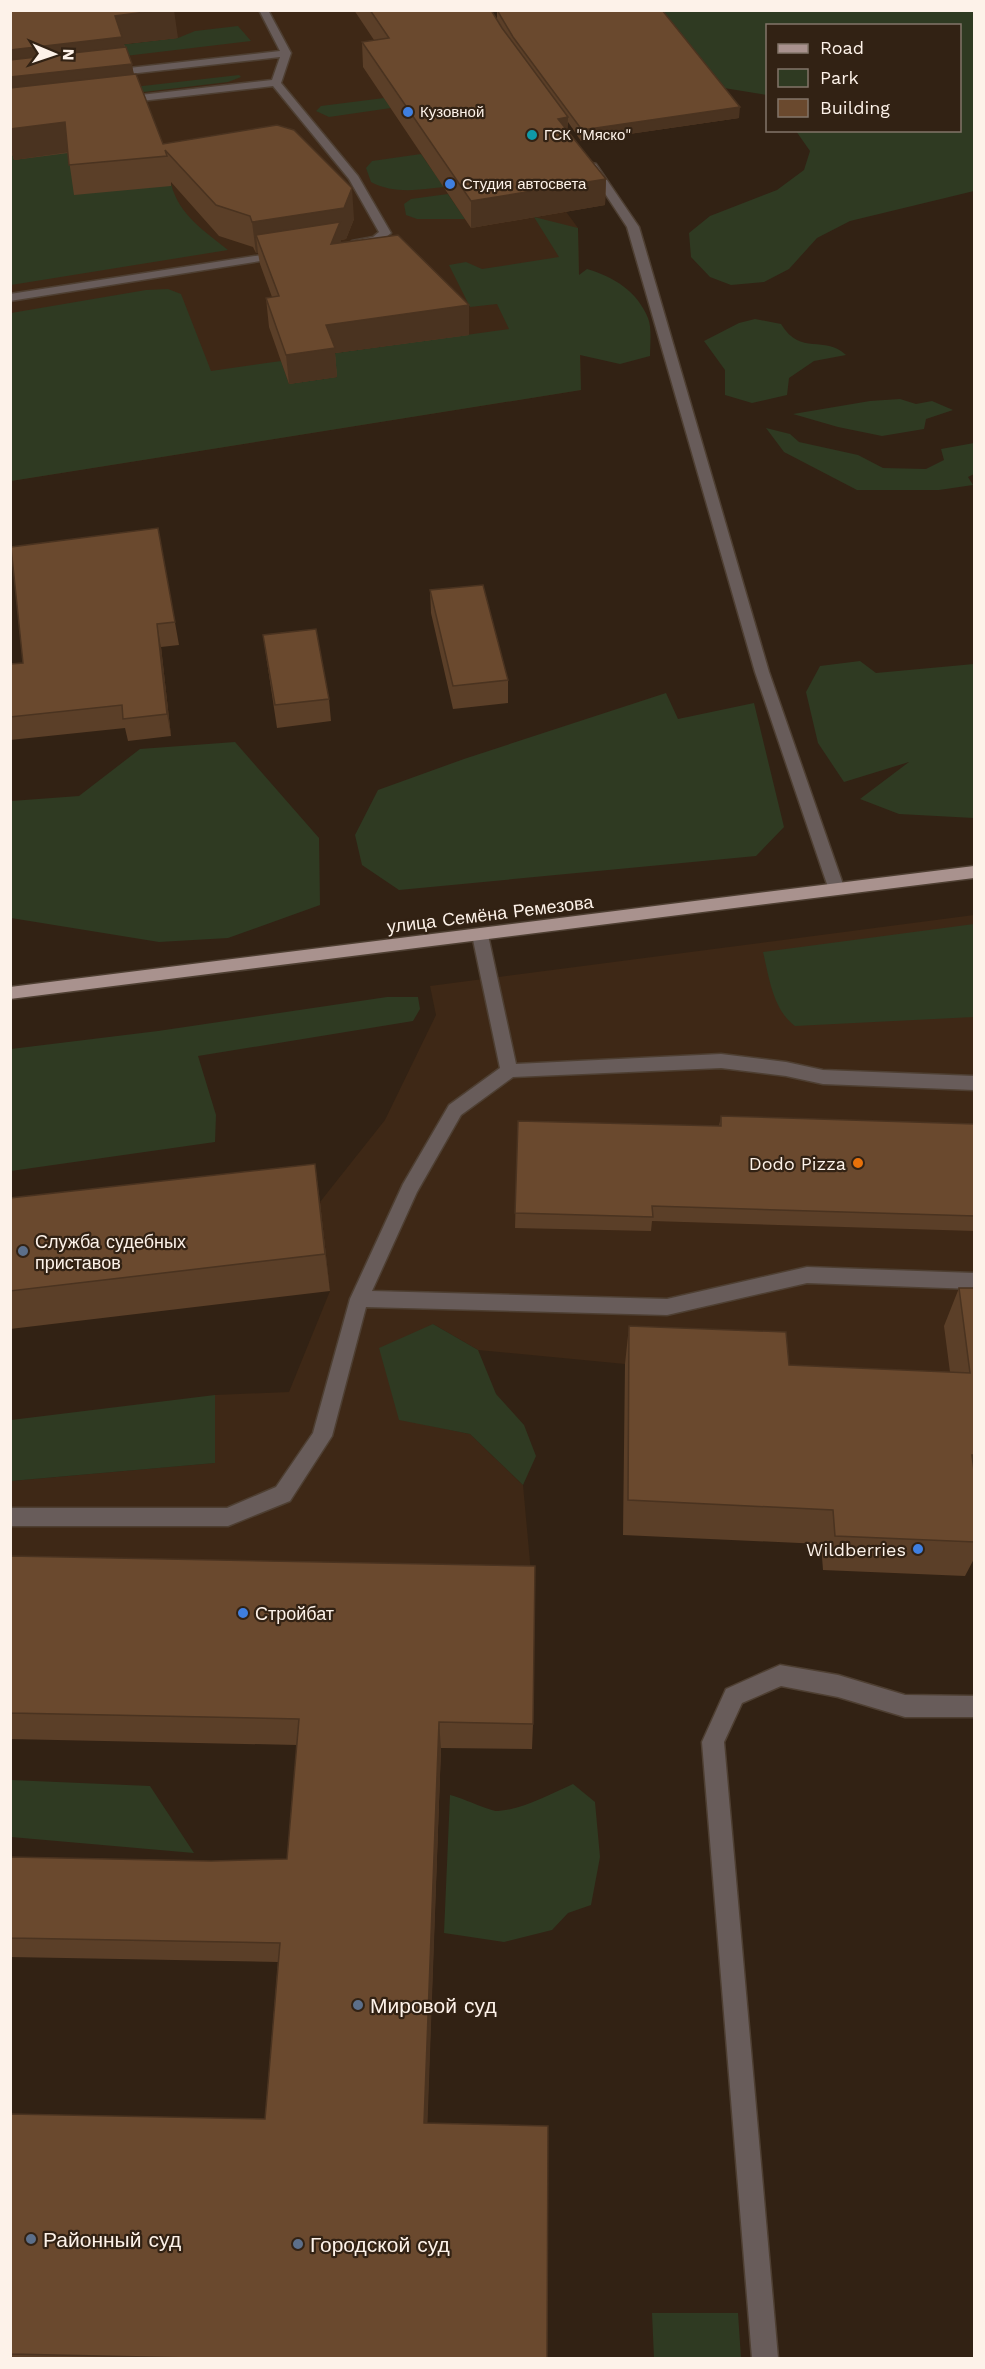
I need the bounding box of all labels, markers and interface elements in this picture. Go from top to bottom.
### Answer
north arrow [24,24,84,84]
legend [766,24,961,132]
text: Road [820,37,864,58]
text: N [59,48,78,61]
text: Park [820,67,859,88]
text: Building [820,97,890,118]
place label: Кузовной [420,103,484,121]
marker: Кузовной [401,105,415,119]
place label: ГСК "Мяско" [544,126,631,144]
marker: ГСК "Мяско" [525,128,539,142]
place label: Студия автосвета [462,175,587,193]
marker: Студия автосвета [443,177,457,191]
street label: улица Семёна Ремезова [386,891,595,937]
place label: Dodo Pizza [749,1153,846,1174]
marker: Dodo Pizza [851,1156,865,1170]
place label: Служба судебных приставов [35,1231,186,1273]
marker: Служба судебных приставов [16,1244,30,1258]
place label: Wildberries [806,1539,906,1560]
marker: Wildberries [911,1542,925,1556]
place label: Стройбат [255,1603,334,1624]
marker: Стройбат [236,1606,250,1620]
place label: Мировой суд [370,1993,497,2018]
marker: Мировой суд [351,1998,365,2012]
place label: Районный суд [43,2227,181,2252]
marker: Районный суд [24,2232,38,2246]
place label: Городской суд [310,2232,450,2257]
marker: Городской суд [291,2237,305,2251]

